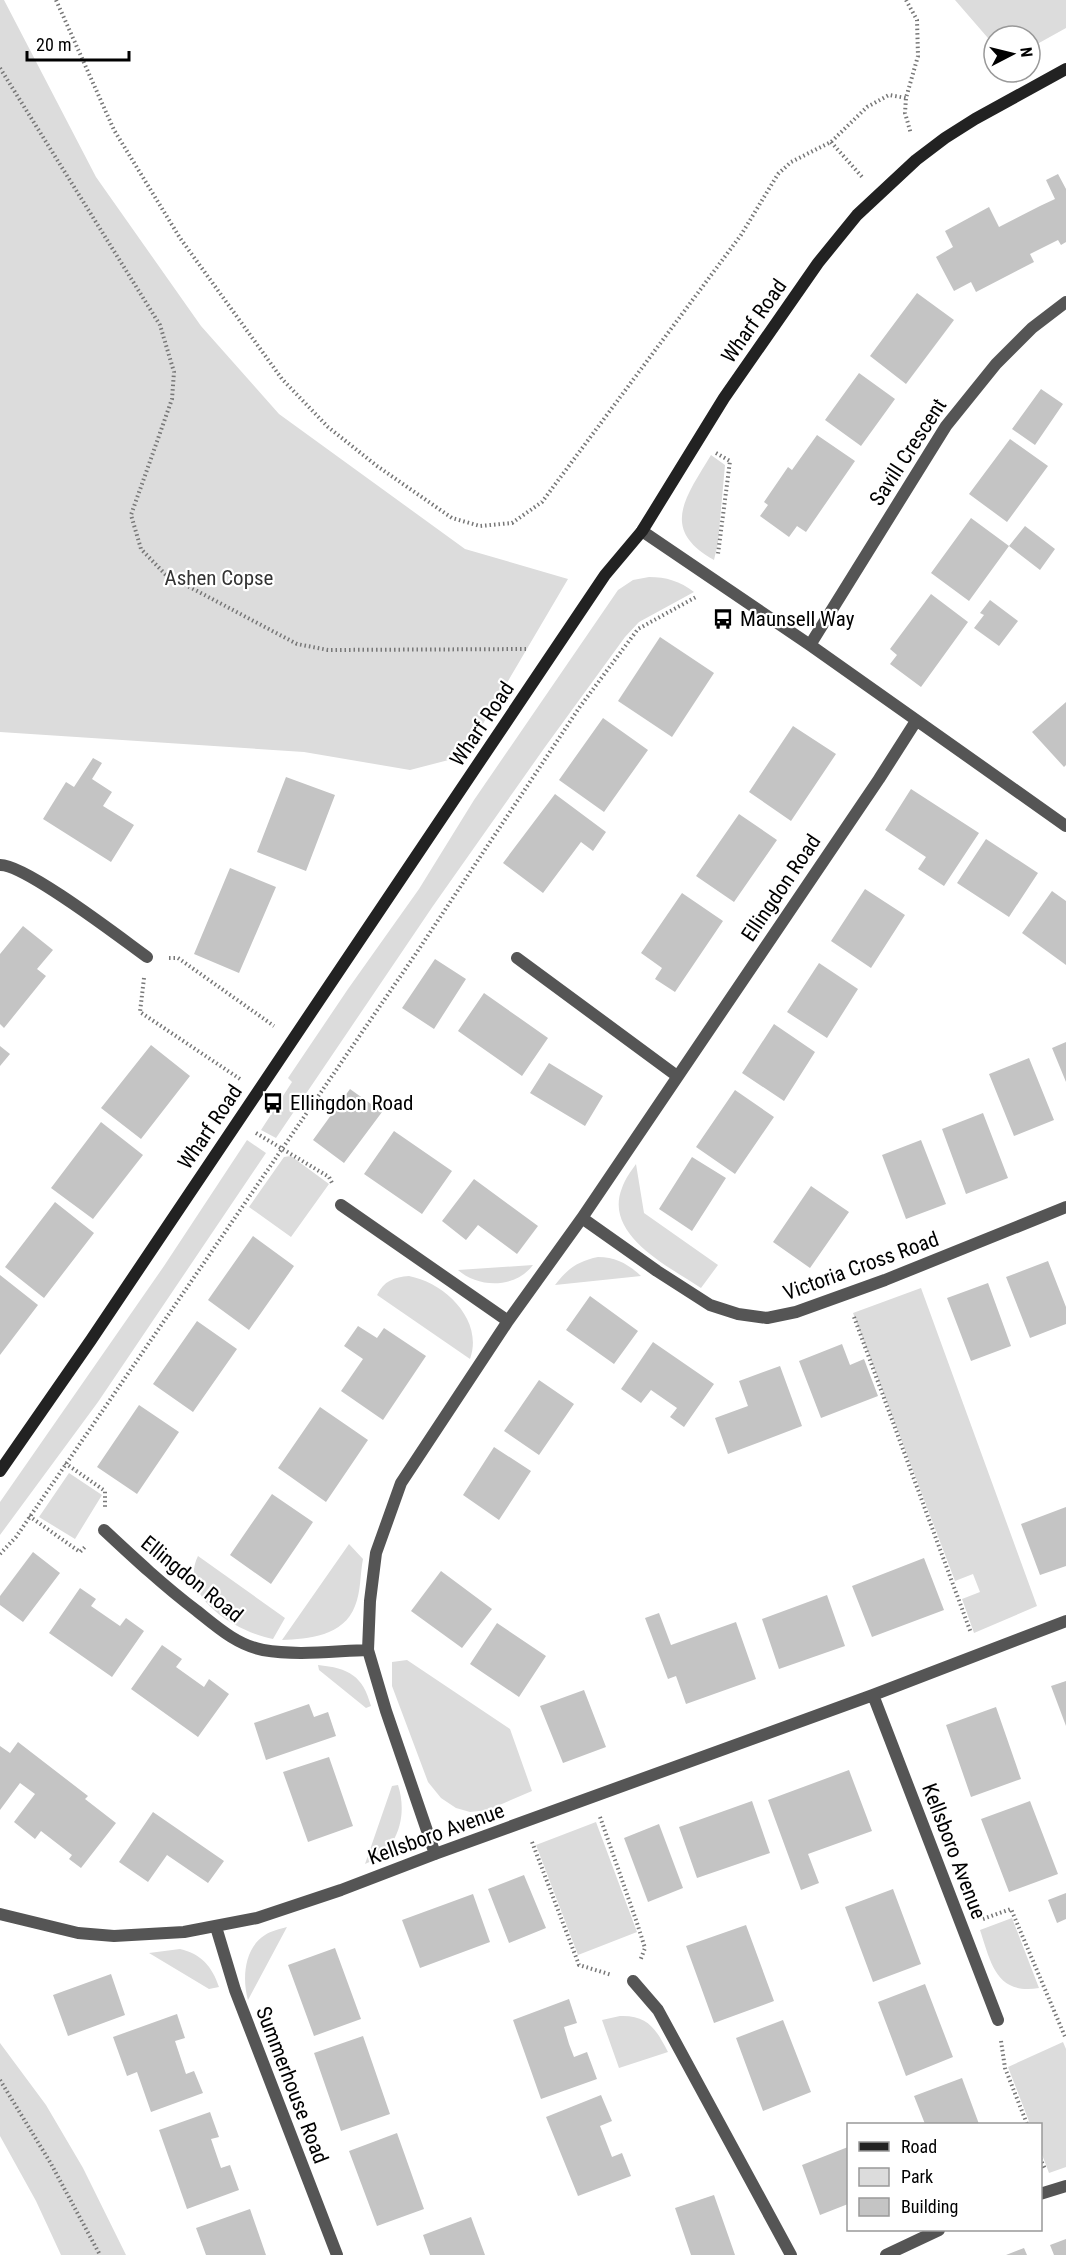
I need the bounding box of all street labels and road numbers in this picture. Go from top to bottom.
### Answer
street label: Wharf Road [717,275,791,367]
street label: Savill Crescent [865,394,951,510]
street label: Wharf Road [445,677,519,771]
street label: Ellingdon Road [737,830,825,946]
street label: Wharf Road [173,1080,247,1174]
street label: Victoria Cross Road [780,1227,942,1305]
street label: Ellingdon Road [136,1531,248,1627]
street label: Kellsboro Avenue [917,1780,991,1922]
street label: Kellsboro Avenue [365,1798,508,1870]
street label: Summerhouse Road [251,2003,333,2167]

